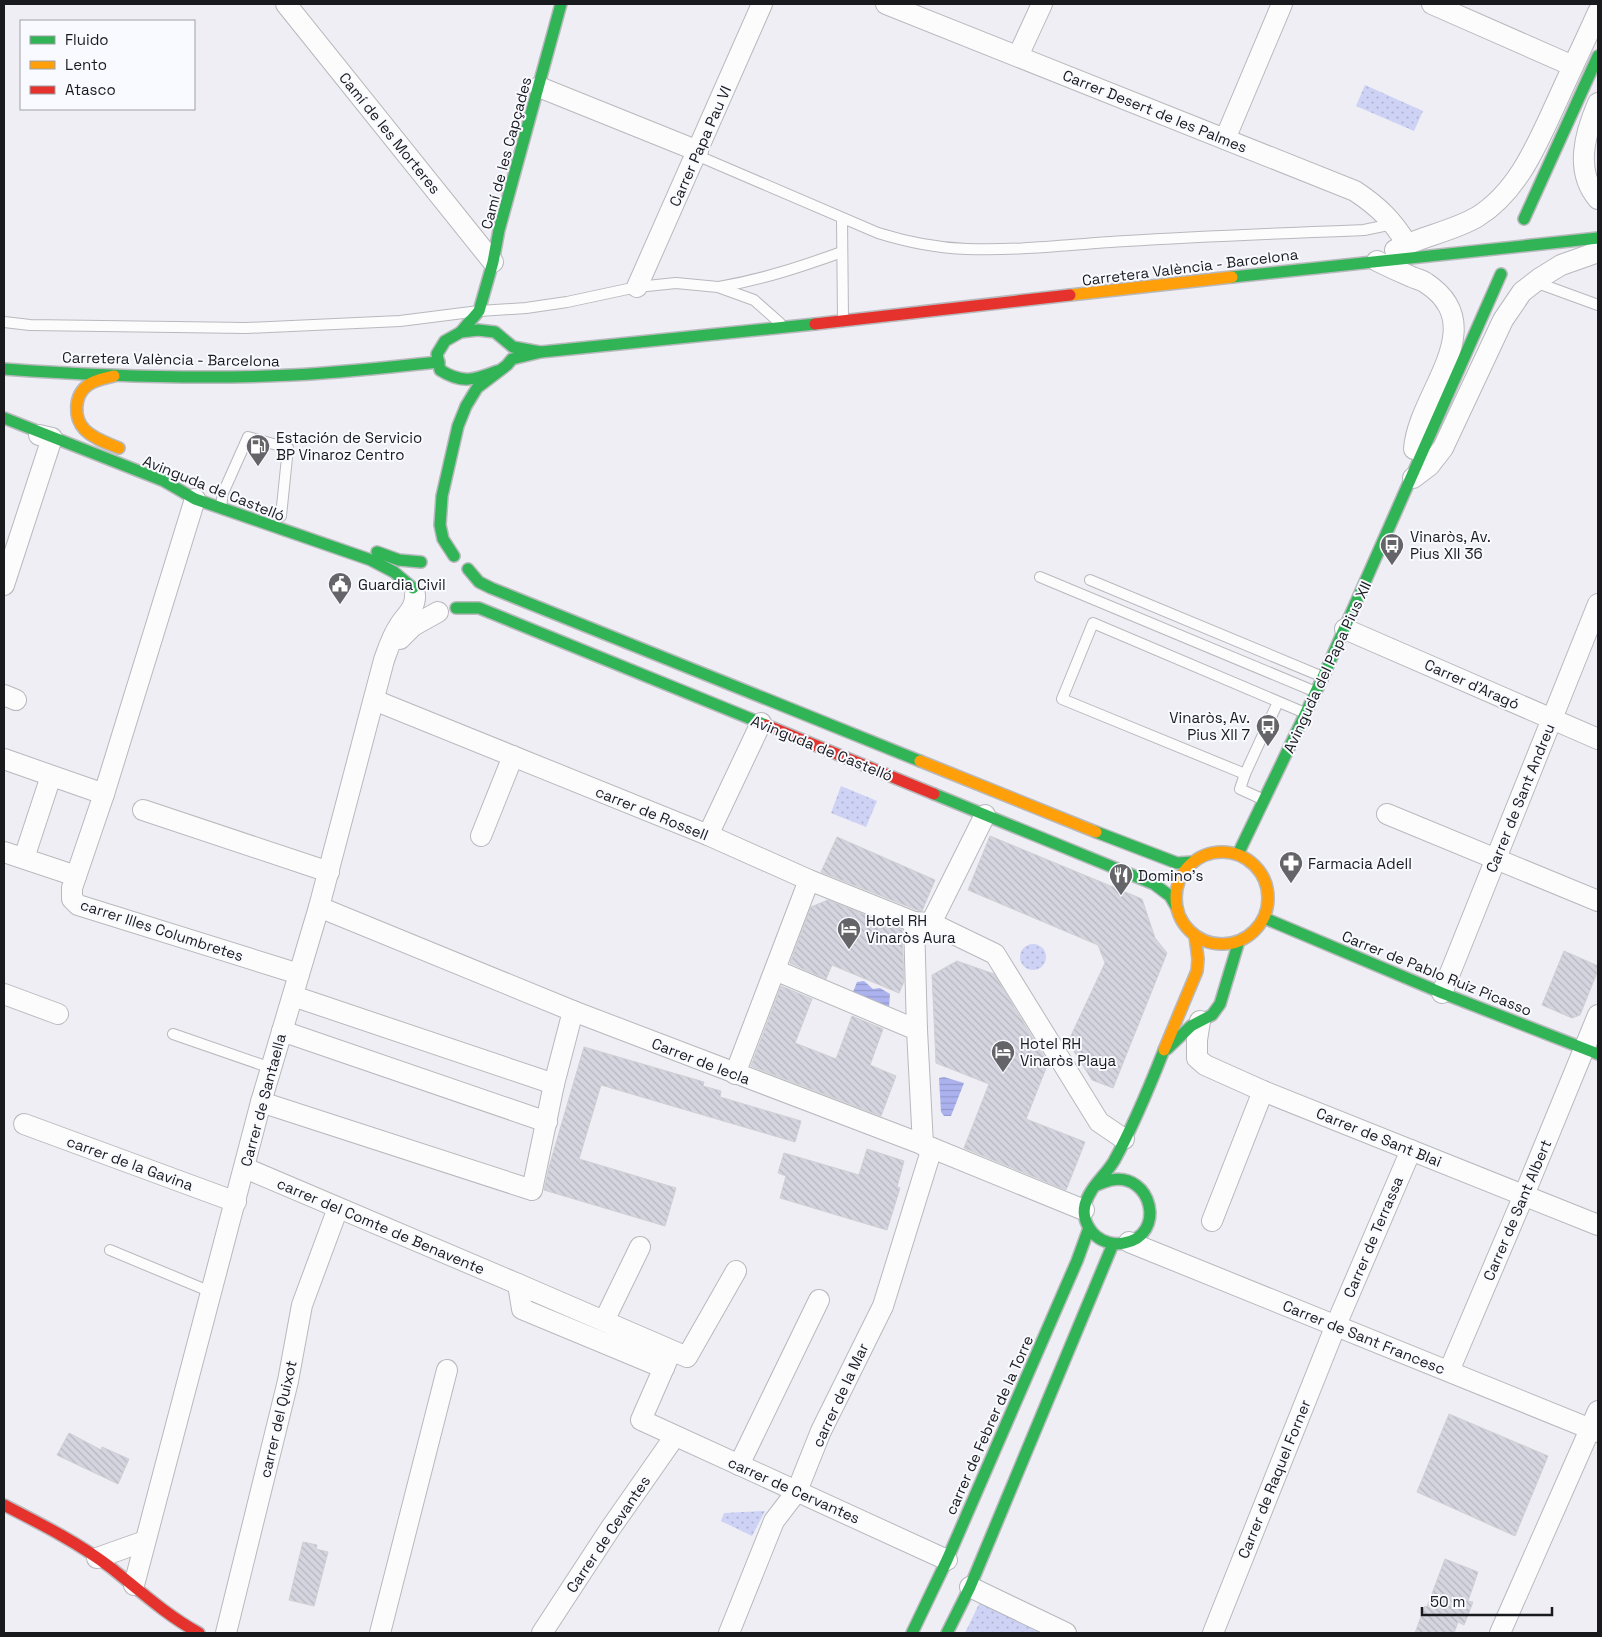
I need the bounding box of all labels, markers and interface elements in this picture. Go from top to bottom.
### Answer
legend [20,20,195,110]
text: Fluido [65,30,109,49]
text: Lento [65,55,107,74]
street label: Carrer Desert de les Palmes [1060,65,1250,157]
street label: Camí de les Morteres [335,68,445,198]
street label: Camí de les Capçades [476,75,536,231]
text: Atasco [65,80,116,99]
street label: Carrer Papa Pau VI [665,83,735,209]
street label: Carretera València - Barcelona [1081,244,1300,290]
street label: Carretera València - Barcelona [62,348,280,370]
place label: Estación de Servicio BP Vinaroz Centro [276,428,422,464]
fuel station icon: Estación de Servicio BP Vinaroz Centro [245,433,271,467]
street label: Avinguda de Castelló [140,451,288,525]
place label: Vinaròs, Av. Pius XII 36 [1410,527,1491,563]
bus stop icon: Vinaròs, Av. Pius XII 36 [1379,532,1405,566]
public building icon: Guardia Civil [327,571,353,605]
place label: Guardia Civil [358,575,446,594]
street label: Avinguda del Papa Pius XII [1279,578,1375,756]
street label: Carrer d'Aragó [1422,655,1522,713]
place label: Vinaròs, Av. Pius XII 7 [1169,708,1250,744]
street label: Avinguda de Castelló [748,711,896,785]
bus stop icon: Vinaròs, Av. Pius XII 7 [1255,713,1281,747]
street label: Carrer de Sant Andreu [1481,721,1559,875]
street label: carrer de Rossell [593,782,711,844]
pharmacy icon: Farmacia Adell [1278,850,1304,884]
place label: Farmacia Adell [1308,854,1412,873]
restaurant icon: Domino's [1108,862,1134,896]
place label: Domino's [1138,866,1203,885]
street label: carrer Illes Columbretes [78,895,246,965]
place label: Hotel RH Vinaròs Aura [866,911,956,947]
hotel icon: Hotel RH Vinaròs Aura [836,916,862,950]
street label: Carrer de Pablo Ruiz Picasso [1339,926,1535,1020]
street label: Carrer de Santaella [236,1031,290,1169]
street label: Carrer de Iecla [649,1034,753,1089]
place label: Hotel RH Vinaròs Playa [1020,1034,1117,1070]
hotel icon: Hotel RH Vinaròs Playa [990,1039,1016,1073]
street label: Carrer de Sant Blai [1314,1103,1444,1171]
street label: carrer de la Gavina [64,1131,196,1195]
street label: Carrer de Sant Albert [1479,1136,1555,1284]
street label: Carrer de Terrassa [1339,1173,1407,1300]
street label: carrer del Comte de Benavente [274,1174,488,1279]
street label: Carrer de Sant Francesc [1280,1296,1448,1378]
street label: carrer de Febrer de la Torre [941,1332,1037,1518]
street label: carrer de la Mar [808,1340,873,1450]
street label: carrer del Quixot [255,1358,301,1480]
street label: Carrer de Raquel Forner [1233,1396,1315,1561]
street label: carrer de Cervantes [725,1452,863,1528]
street label: Carrer de Cevantes [562,1472,654,1596]
scale bar [1422,1584,1552,1616]
text: 50 m [1430,1592,1465,1611]

